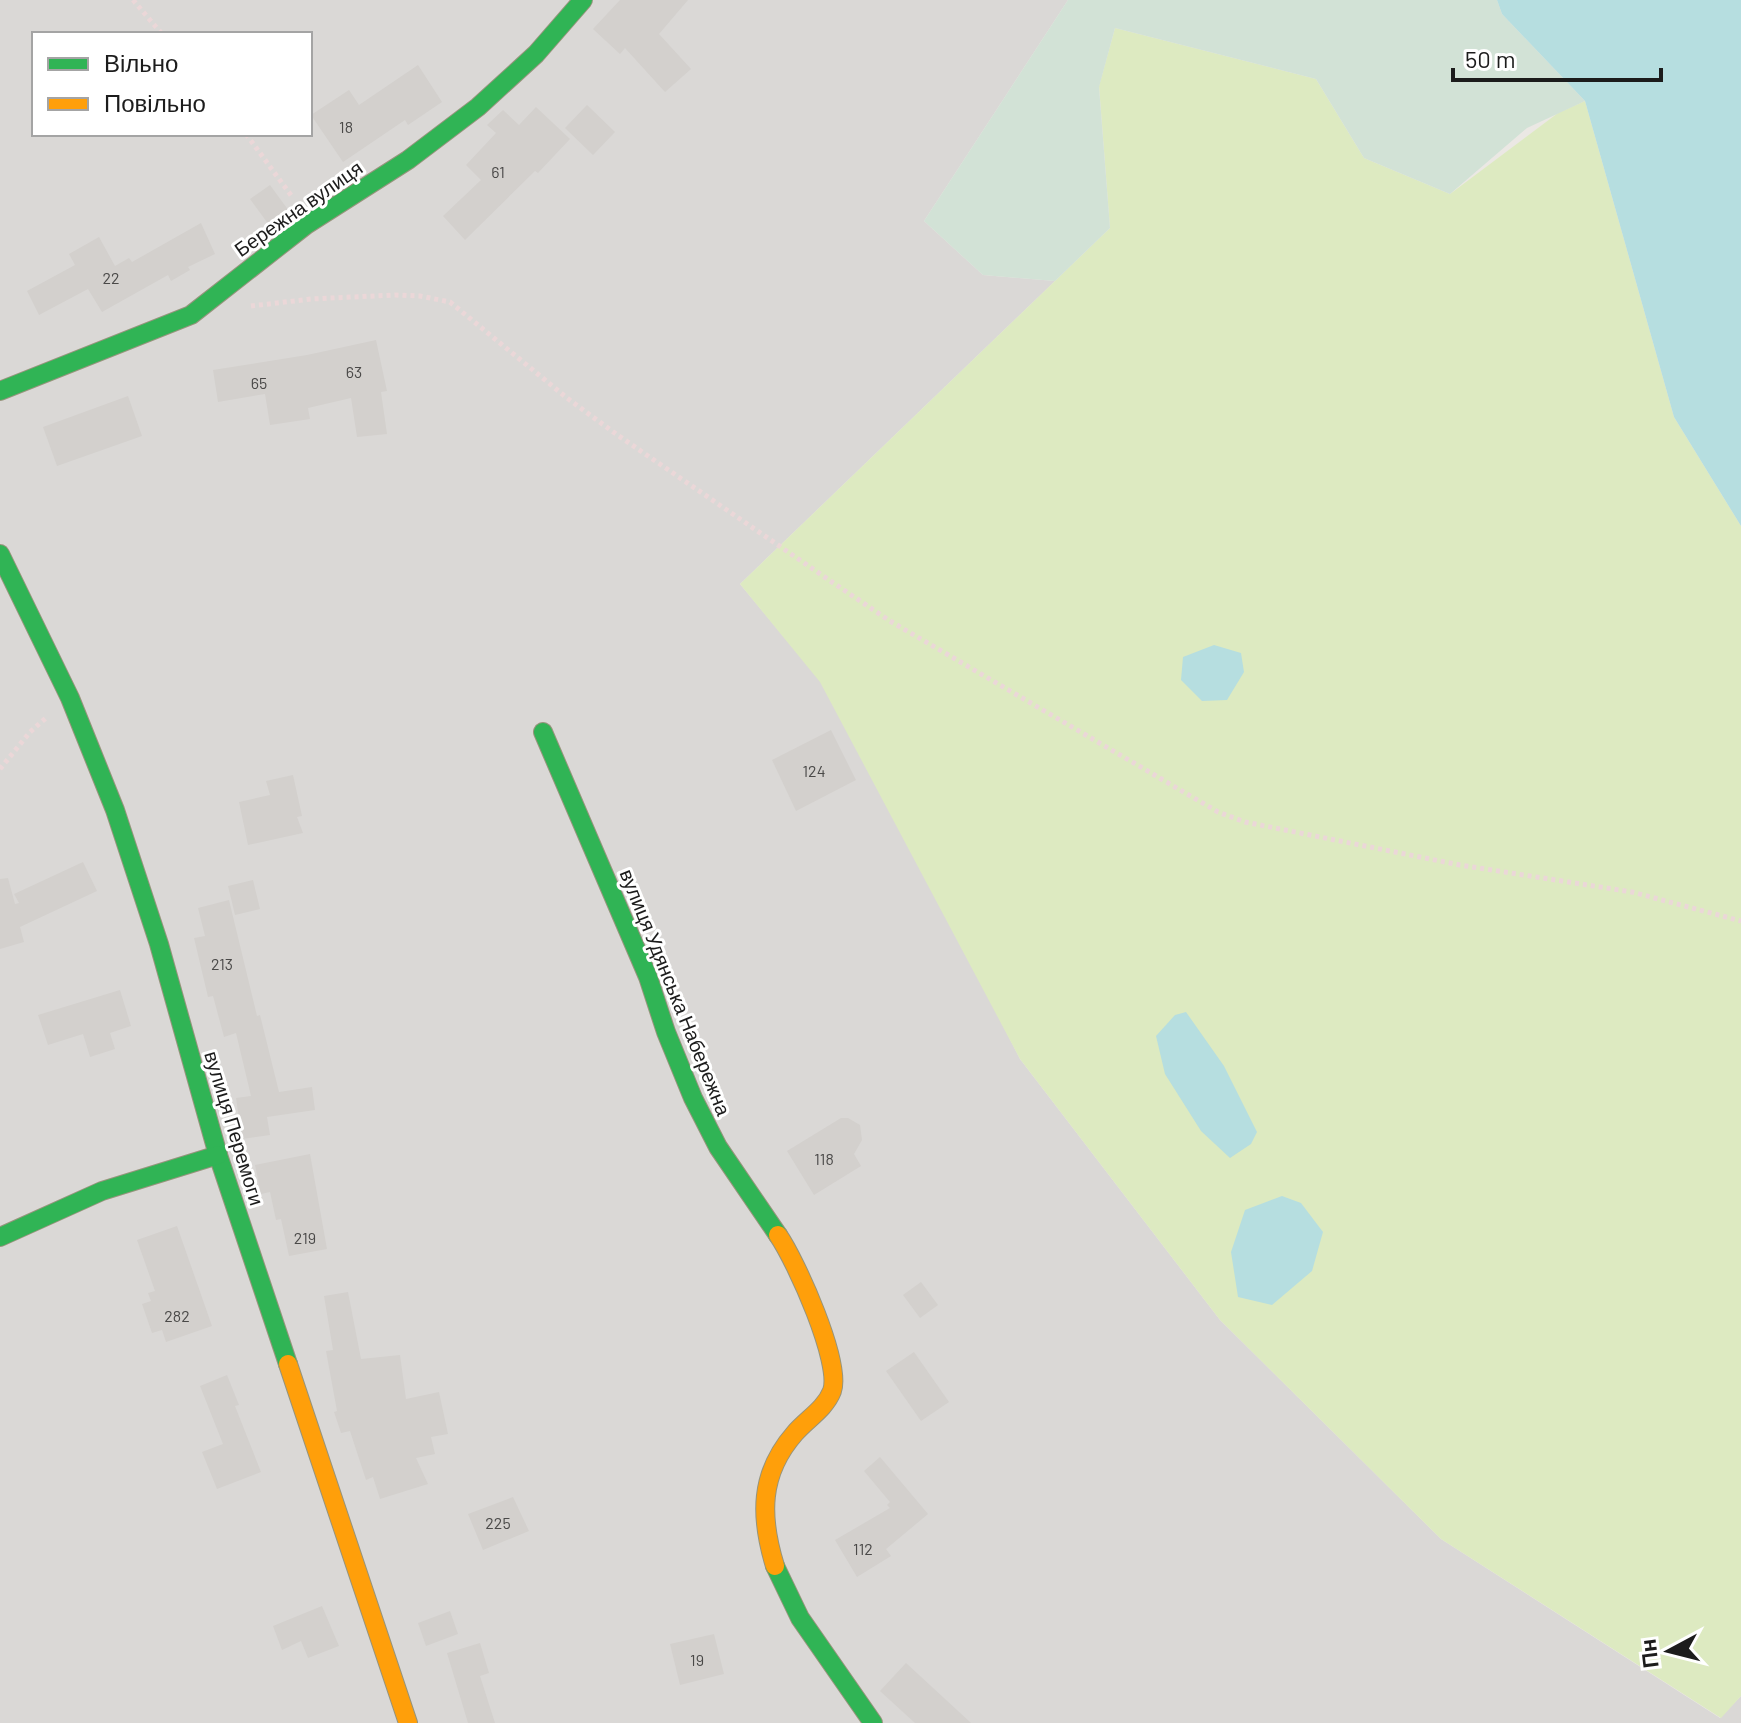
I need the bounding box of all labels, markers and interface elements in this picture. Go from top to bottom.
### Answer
legend [32,32,312,136]
scale bar [1453,32,1661,82]
text: 50 m [1465,44,1516,73]
text: Вільно [104,48,178,77]
text: Повільно [104,88,206,117]
house number: 18 [339,117,353,136]
street label: Бережна вулиця [229,155,367,261]
house number: 61 [491,162,505,181]
house number: 22 [102,268,120,287]
house number: 63 [346,362,362,381]
house number: 65 [251,373,267,392]
house number: 124 [803,761,826,780]
street label: вулиця Удянська Набережна [615,865,737,1120]
house number: 213 [211,954,233,973]
street label: вулиця Перемоги [200,1048,270,1208]
house number: 118 [814,1149,834,1168]
house number: 219 [294,1228,316,1247]
house number: 282 [164,1306,190,1325]
house number: 225 [485,1513,511,1532]
house number: 112 [853,1539,873,1558]
north arrow [1629,1611,1709,1691]
text: Пн [1633,1638,1663,1670]
house number: 19 [690,1650,704,1669]

